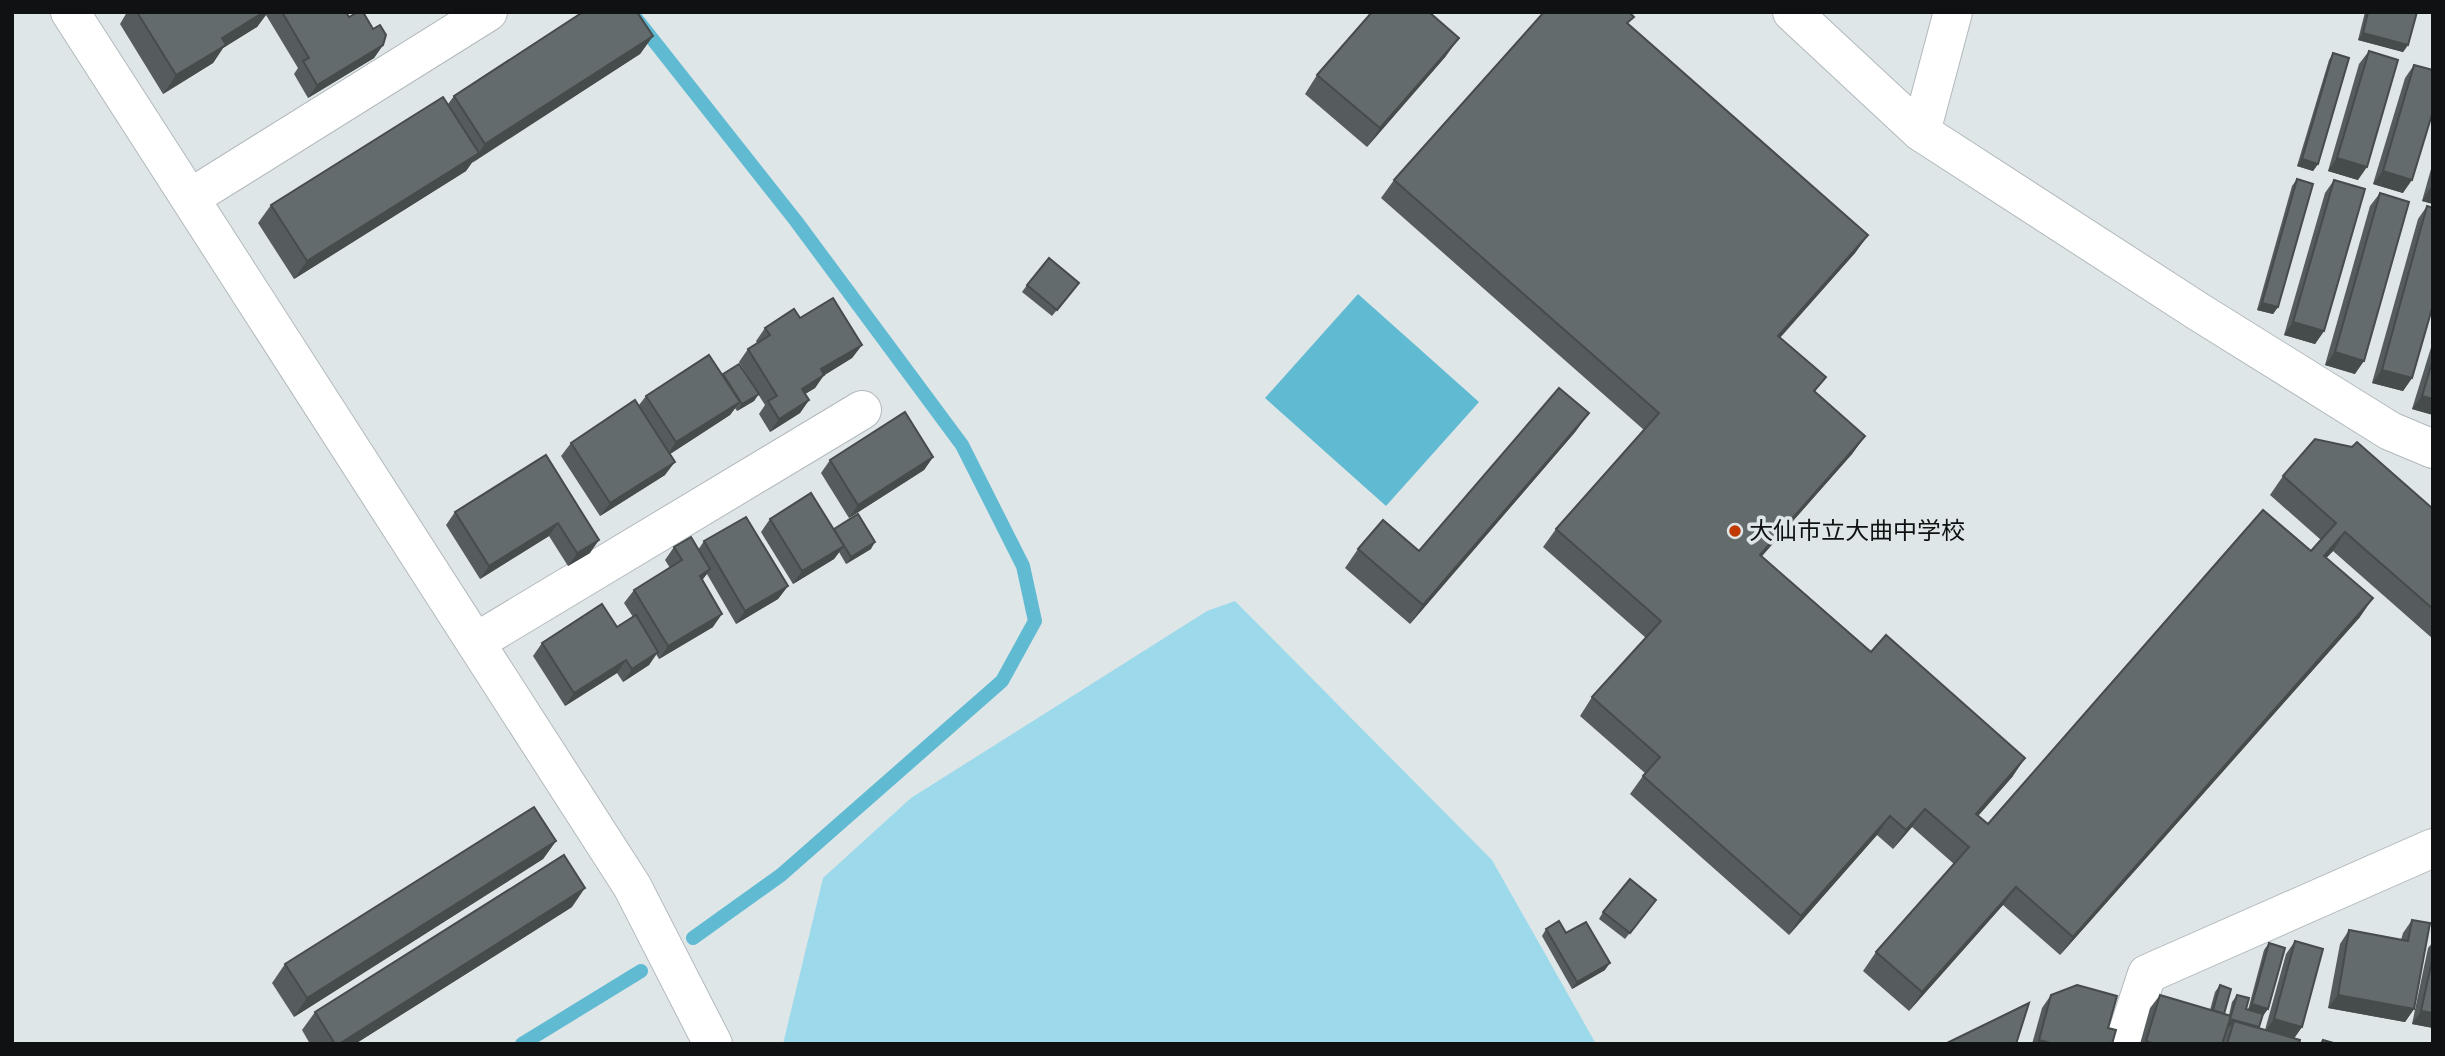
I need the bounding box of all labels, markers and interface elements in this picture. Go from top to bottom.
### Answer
place label: 大仙市立大曲中学校 [1749,517,1965,545]
marker: 大仙市立大曲中学校 [1727,523,1743,539]

